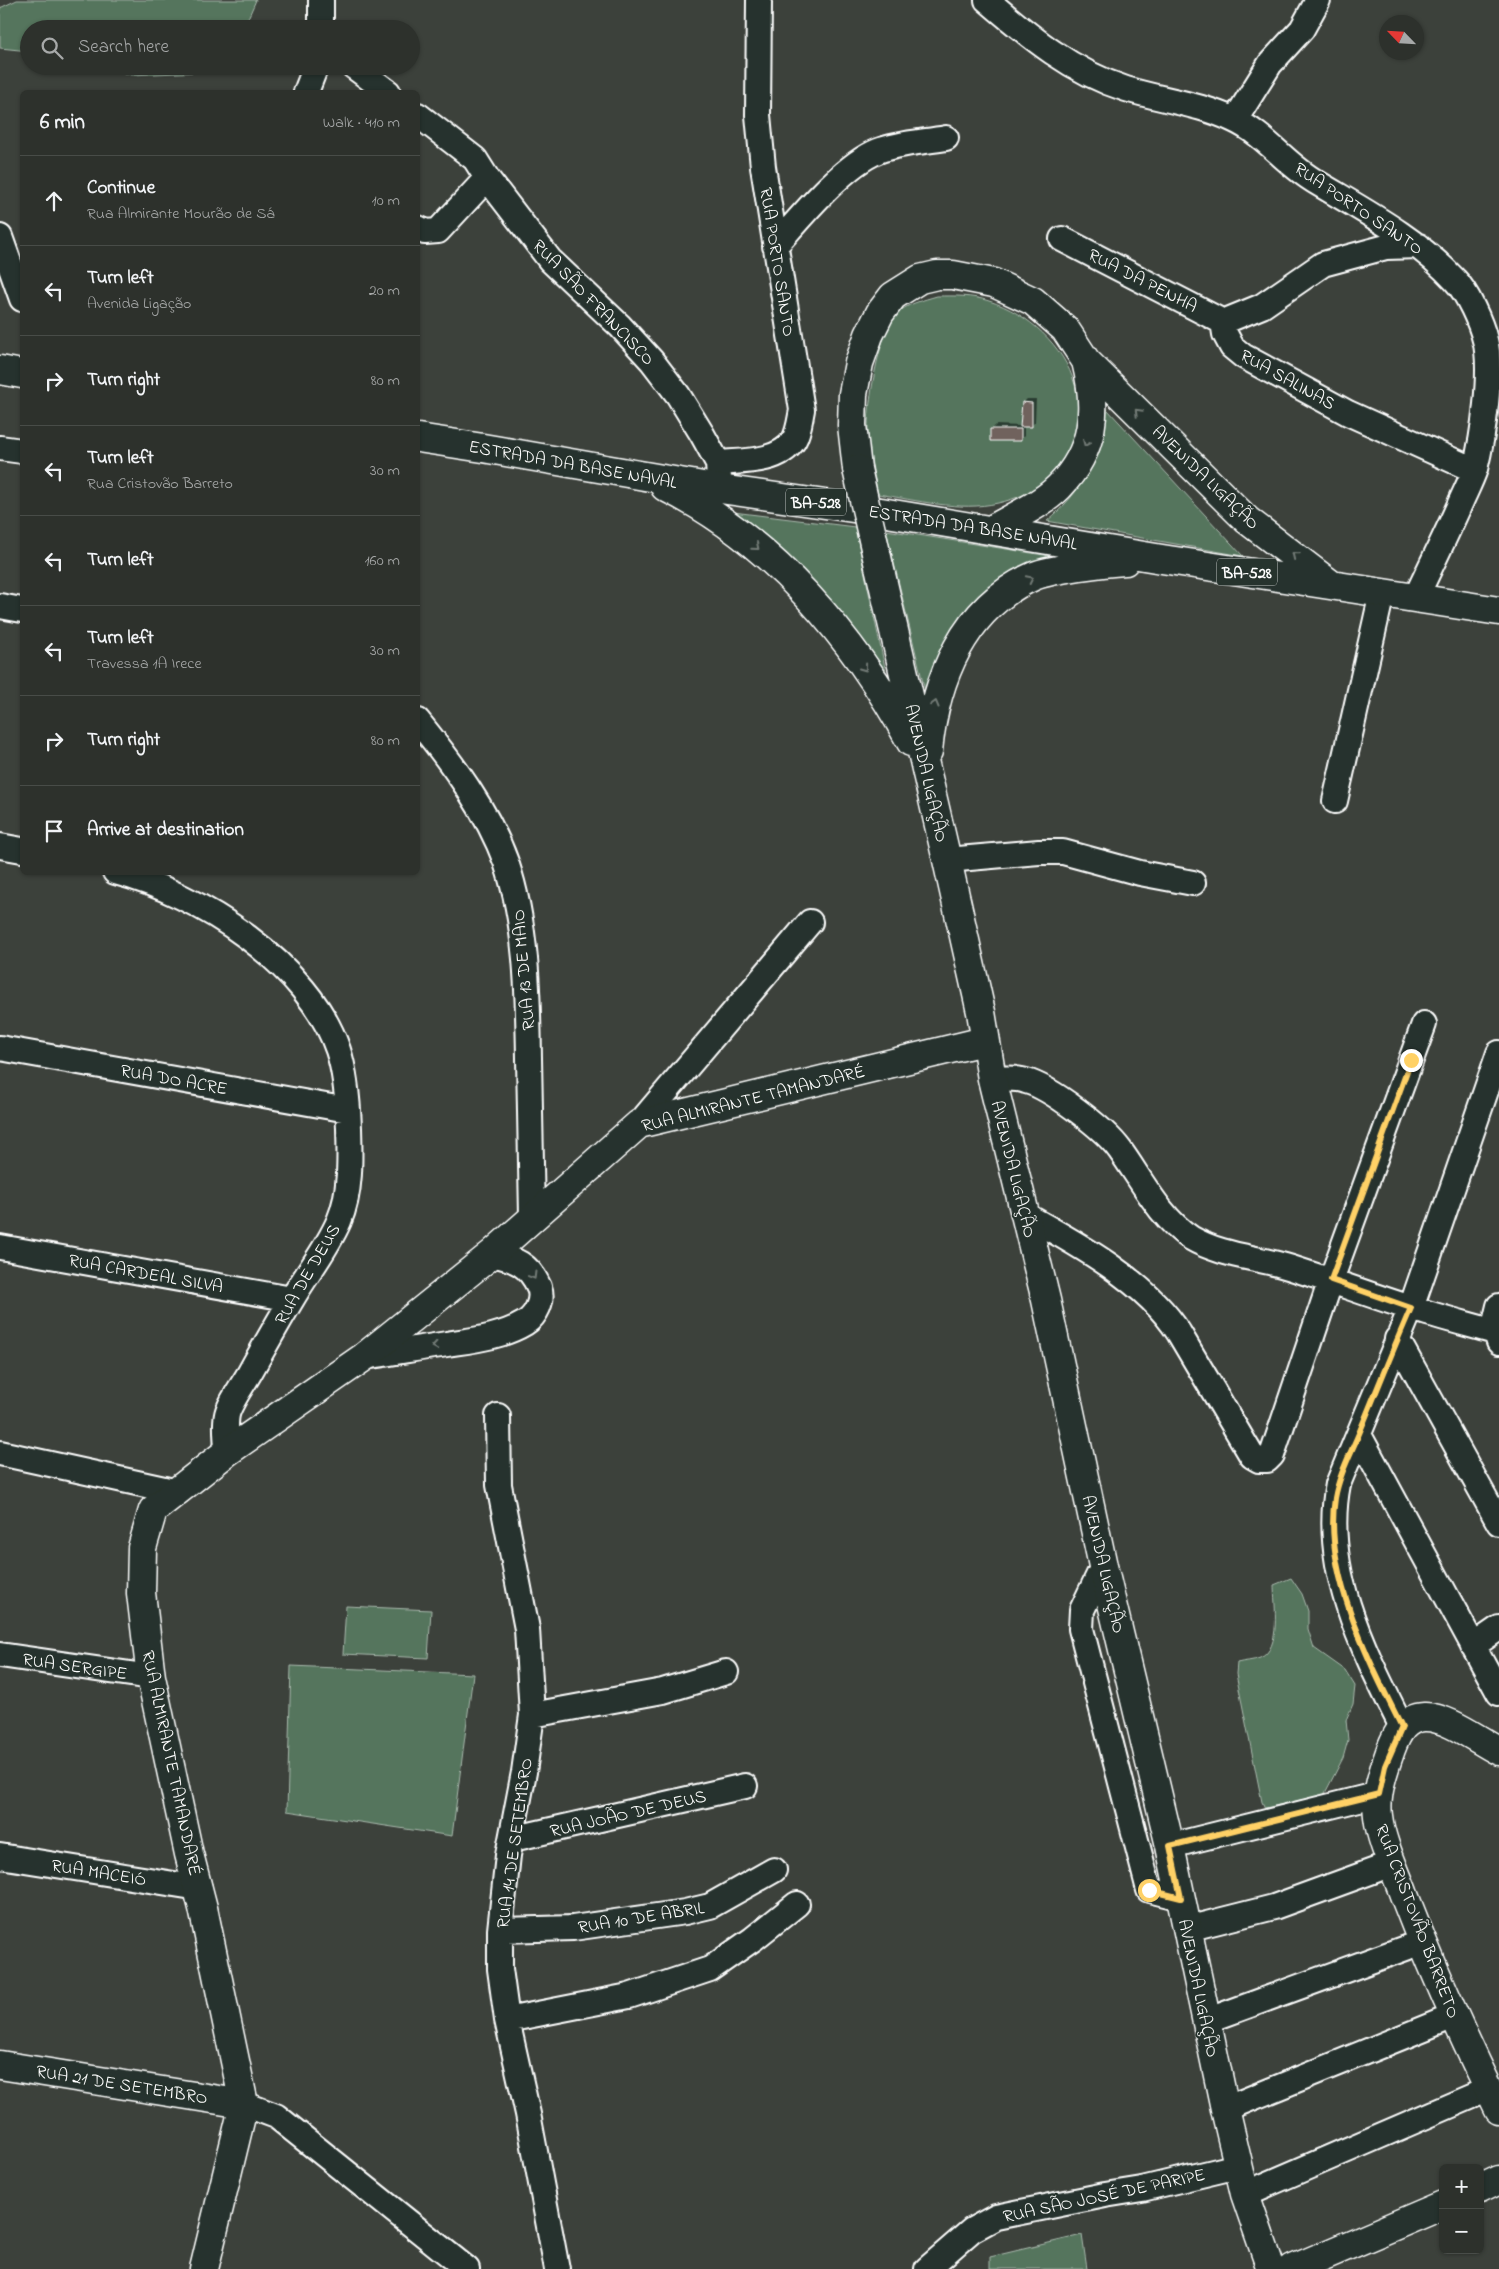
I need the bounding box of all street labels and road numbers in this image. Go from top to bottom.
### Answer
street label: RUA PORTO SANTO [1288,157,1428,263]
street label: RUA PORTO SANTO [751,186,801,339]
street label: RUA SÃO FRANCISCO [525,234,660,372]
street label: RUA DA PENHA [1083,243,1201,321]
street label: RUA SALINAS [1235,344,1339,418]
street label: AVENIDA LIGAÇÃO [1145,420,1264,537]
street label: ESTRADA DA BASE NAVAL [466,435,679,497]
road number: BA-528 [786,488,846,516]
street label: ESTRADA DA BASE NAVAL [866,500,1079,558]
road number: BA-528 [1217,558,1277,586]
street label: AVENIDA LIGAÇÃO [897,702,954,845]
street label: RUA 13 DE MAIO [507,908,543,1031]
street label: RUA DO ACRE [118,1059,229,1103]
street label: RUA ALMIRANTE TAMANDARÉ [639,1060,868,1140]
street label: AVENIDA LIGAÇÃO [982,1098,1042,1241]
street label: RUA DE DEUS [269,1220,348,1330]
street label: RUA CARDEAL SILVA [66,1249,225,1301]
street label: AVENIDA LIGAÇÃO [1074,1493,1131,1636]
street label: RUA SERGIPE [21,1648,129,1688]
street label: RUA ALMIRANTE TAMANDARÉ [133,1648,207,1878]
street label: RUA 14 DE SETEMBRO [491,1756,541,1930]
street label: RUA JOÃO DE DEUS [548,1784,709,1846]
street label: RUA CRISTOVÃO BARRETO [1367,1821,1465,2022]
street label: RUA MACEIÓ [49,1854,148,1894]
street label: RUA 10 DE ABRIL [576,1896,707,1942]
street label: AVENIDA LIGAÇÃO [1170,1917,1224,2060]
street label: RUA 21 DE SETEMBRO [34,2060,209,2112]
street label: RUA SÃO JOSÉ DE PARIPE [1001,2163,1208,2231]

